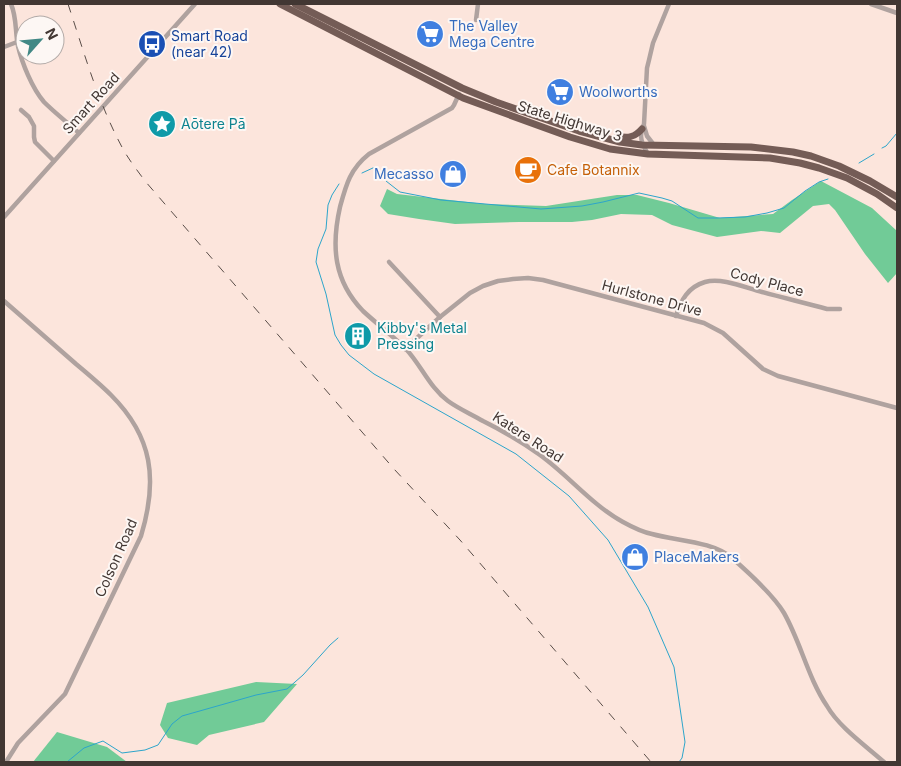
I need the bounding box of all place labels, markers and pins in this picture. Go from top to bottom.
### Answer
place label: The Valley Mega Centre [449,17,535,50]
supermarket icon: The Valley Mega Centre [415,19,445,49]
place label: Smart Road (near 42) [171,27,248,60]
bus stop icon: Smart Road (near 42) [137,29,167,59]
supermarket icon: Woolworths [545,77,575,107]
place label: Woolworths [579,83,658,100]
place icon: Aōtere Pā [147,109,177,139]
place label: Aōtere Pā [181,115,246,132]
cafe icon: Cafe Botannix [513,155,543,185]
shop icon: Mecasso [438,159,468,189]
place label: Cafe Botannix [547,161,640,178]
place label: Mecasso [374,165,434,182]
place label: Kibby's Metal Pressing [377,319,467,352]
building icon: Kibby's Metal Pressing [343,321,373,351]
shop icon: PlaceMakers [620,542,650,572]
place label: PlaceMakers [654,548,739,565]

